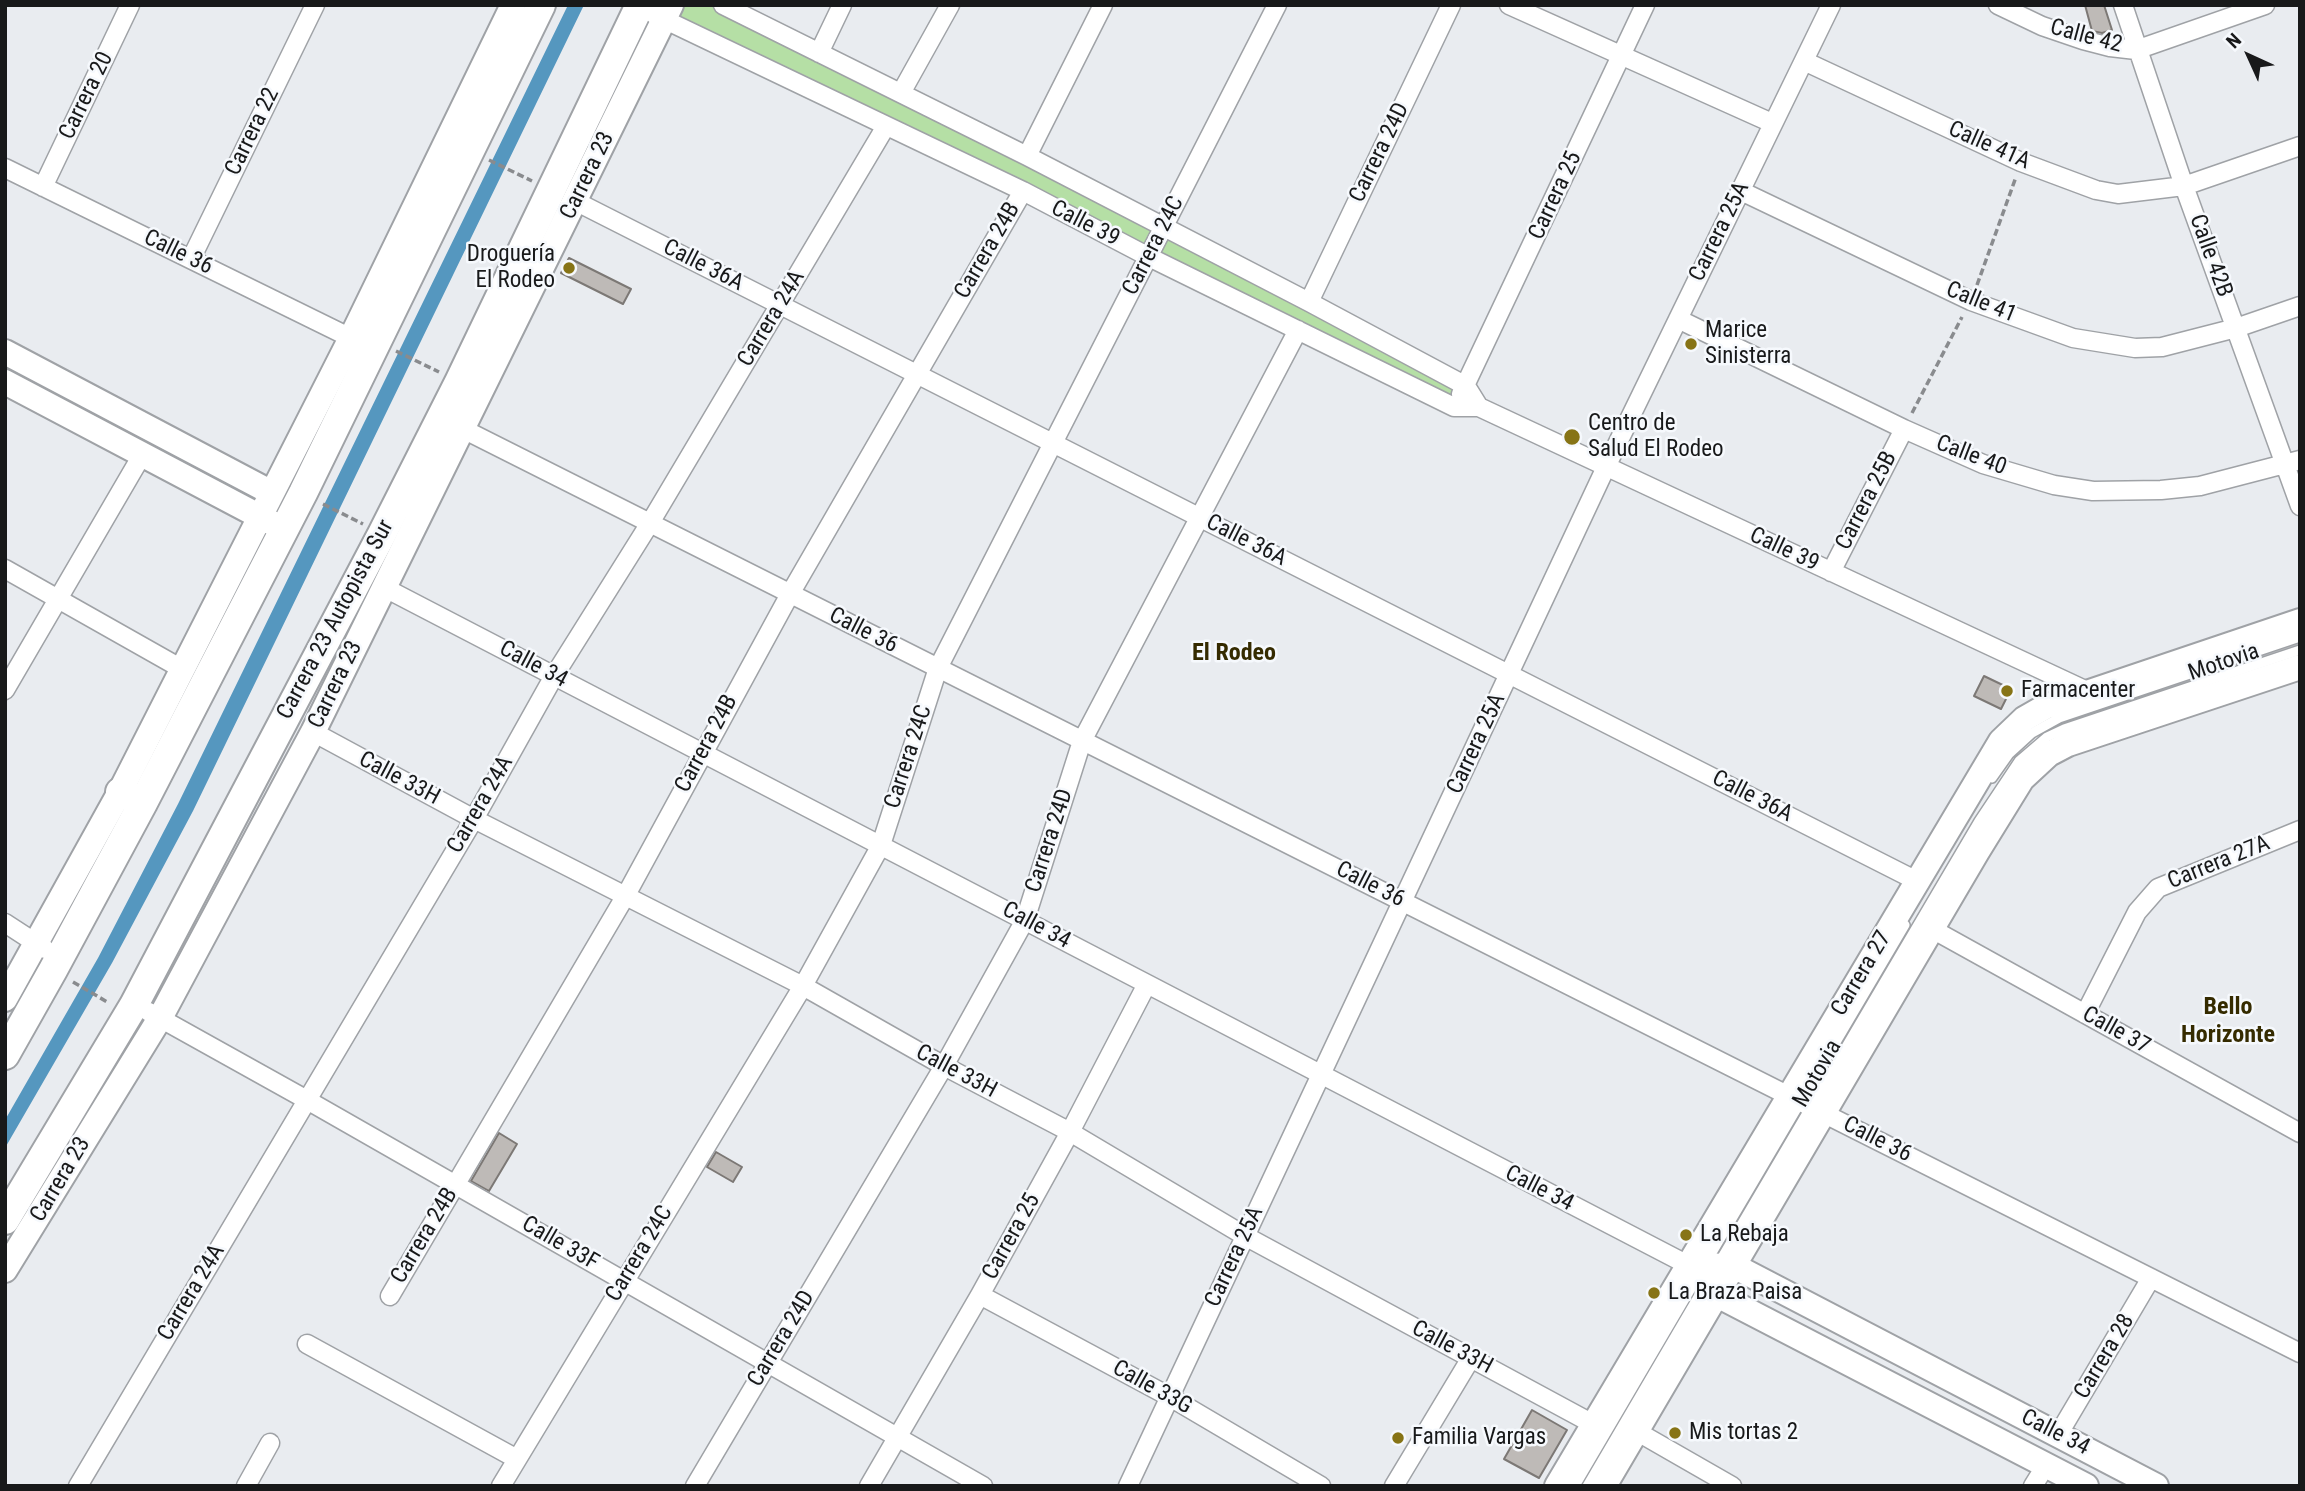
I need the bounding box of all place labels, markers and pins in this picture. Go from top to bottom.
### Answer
place label: Droguería El Rodeo [467,241,555,295]
marker: Droguería El Rodeo [561,260,577,276]
place label: Marice Sinisterra [1705,317,1791,371]
marker: Marice Sinisterra [1683,336,1699,352]
place label: Centro de Salud El Rodeo [1588,410,1724,464]
marker: Centro de Salud El Rodeo [1562,427,1582,447]
place label: Farmacenter [2021,677,2135,705]
marker: Farmacenter [1999,683,2015,699]
place label: La Rebaja [1700,1221,1789,1249]
marker: La Rebaja [1678,1227,1694,1243]
place label: La Braza Paisa [1668,1279,1802,1307]
marker: La Braza Paisa [1646,1285,1662,1301]
place label: Mis tortas 2 [1689,1419,1798,1447]
place label: Familia Vargas [1412,1424,1546,1452]
marker: Mis tortas 2 [1667,1425,1683,1441]
marker: Familia Vargas [1390,1430,1406,1446]

